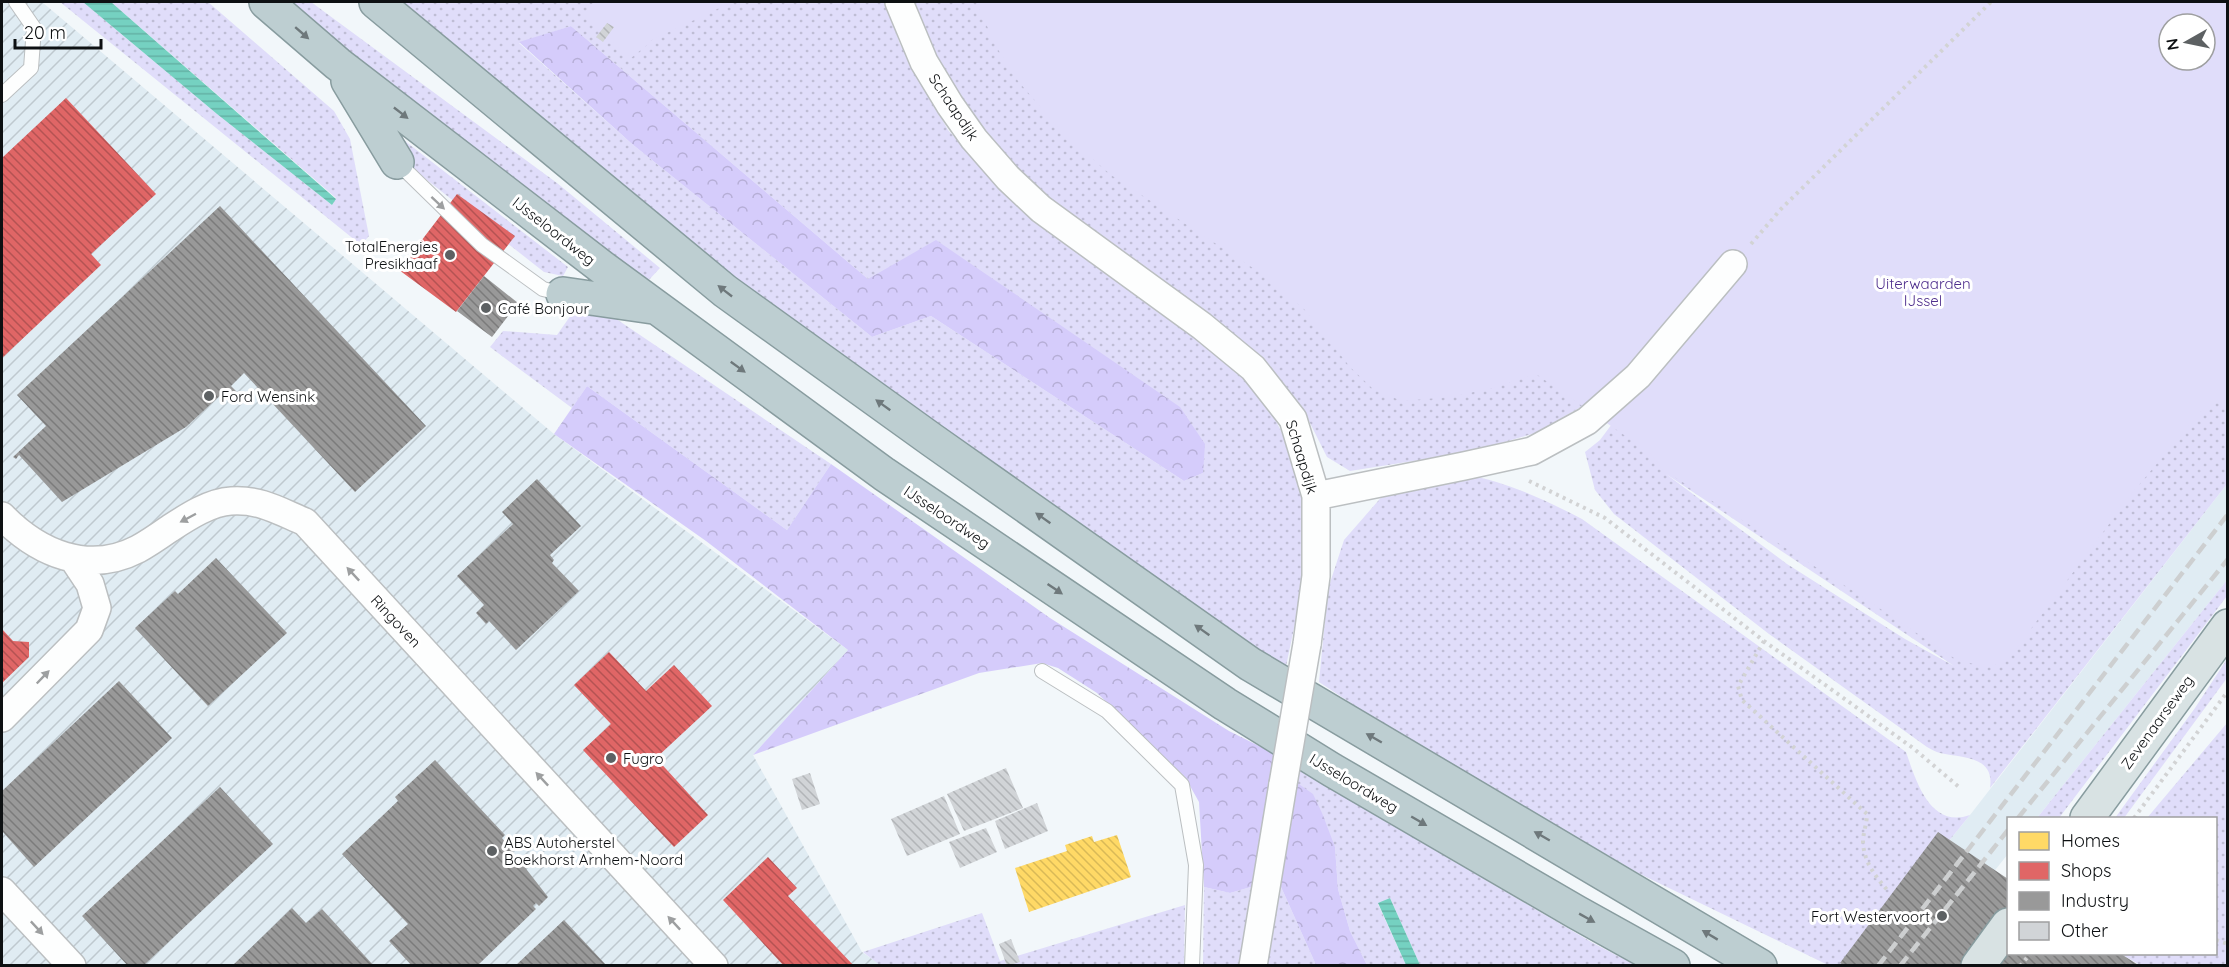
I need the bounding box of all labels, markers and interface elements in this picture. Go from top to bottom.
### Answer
scale bar [15,12,100,50]
north arrow [2157,12,2217,72]
text: 20 m [24,21,66,44]
one-way arrow [294,26,309,39]
text: N [2161,37,2183,52]
street label: Schaapdijk [925,70,983,144]
one-way arrow [393,106,408,118]
street label: IJsseloordweg [509,193,599,269]
one-way arrow [431,196,445,210]
place label: TotalEnergies Presikhaaf [345,237,439,273]
marker: TotalEnergies Presikhaaf [443,248,457,262]
park label: Uiterwaarden IJssel [1875,274,1971,310]
one-way arrow [718,286,733,298]
place label: Café Bonjour [498,299,589,318]
marker: Café Bonjour [479,301,493,315]
one-way arrow [730,361,746,373]
place label: Ford Wensink [221,387,315,406]
marker: Ford Wensink [202,389,216,403]
one-way arrow [876,400,891,412]
street label: Schaapdijk [1282,418,1322,496]
street label: IJsseloordweg [900,481,994,553]
one-way arrow [1035,512,1051,524]
one-way arrow [180,513,197,523]
one-way arrow [346,567,360,582]
one-way arrow [1046,583,1062,595]
street label: Ringoven [367,591,425,651]
one-way arrow [1195,624,1211,636]
one-way arrow [36,669,50,684]
street label: Zevenaarseweg [2116,671,2198,773]
one-way arrow [1365,733,1382,743]
place label: Fugro [623,749,664,768]
street label: IJsseloordweg [1306,749,1402,817]
marker: Fugro [604,751,618,765]
one-way arrow [535,772,549,787]
one-way arrow [1410,816,1427,826]
legend [2007,817,2217,955]
text: Homes [2061,829,2120,852]
one-way arrow [1534,831,1550,842]
place label: ABS Autoherstel Boekhorst Arnhem-Noord [504,833,683,869]
marker: ABS Autoherstel Boekhorst Arnhem-Noord [485,844,499,858]
text: Shops [2061,859,2112,882]
text: Industry [2061,889,2129,912]
place label: Fort Westervoort [1811,907,1930,926]
marker: Fort Westervoort [1935,909,1949,923]
one-way arrow [1579,913,1596,923]
one-way arrow [668,916,681,931]
text: Other [2061,919,2108,942]
one-way arrow [29,921,43,935]
one-way arrow [1702,930,1718,941]

